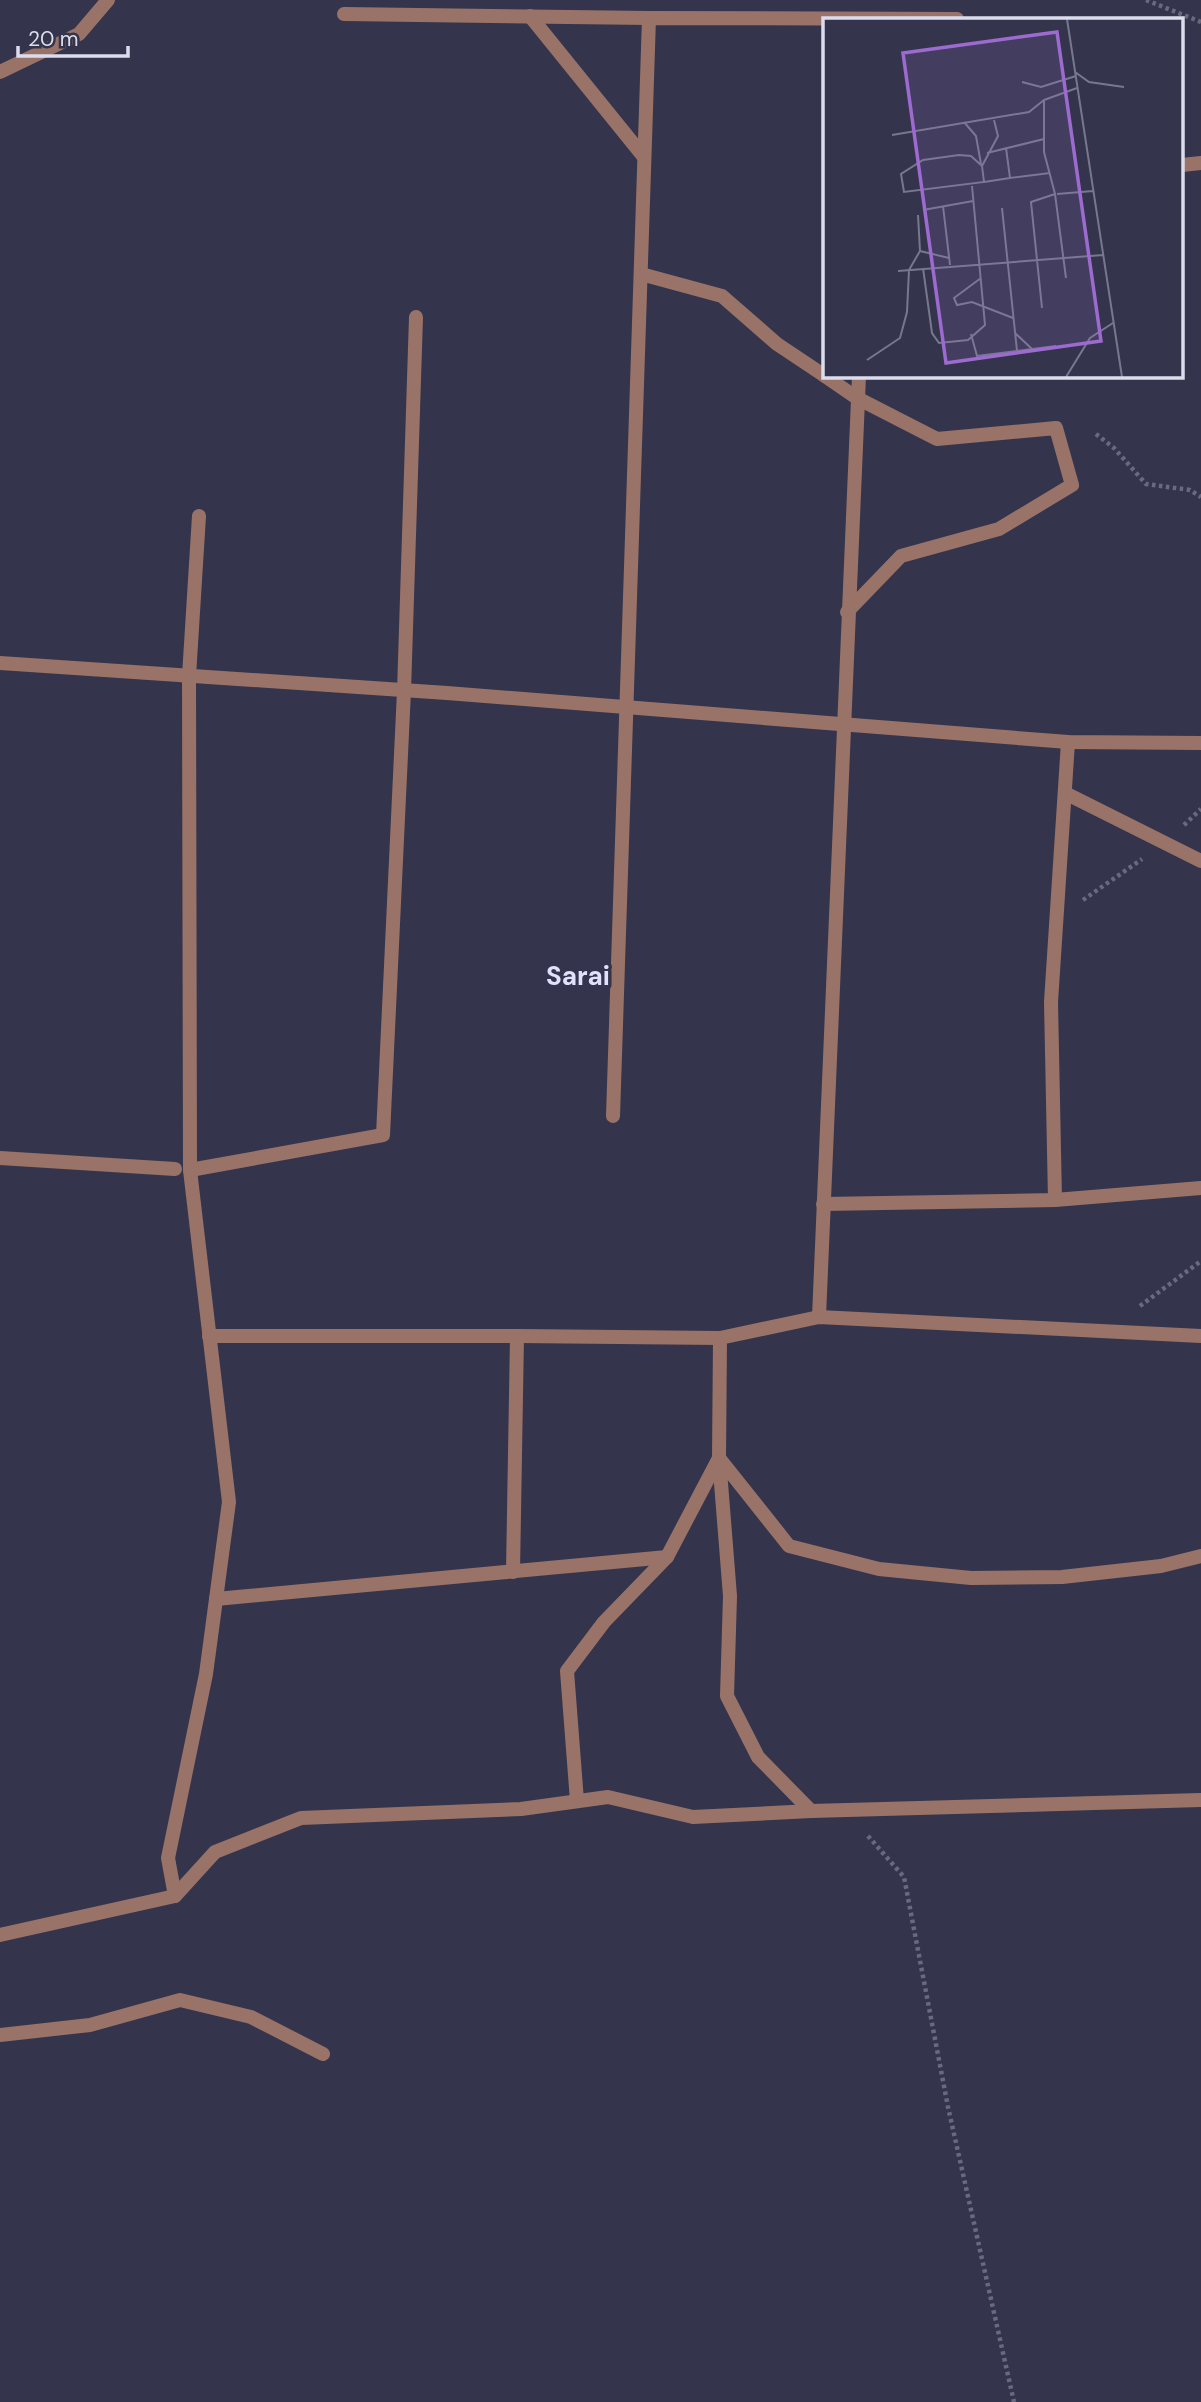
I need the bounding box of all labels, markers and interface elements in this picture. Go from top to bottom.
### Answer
scale bar [18,14,128,58]
inset map [823,18,1184,378]
text: 20 m [28,25,79,53]
district label: Sarai [546,959,610,993]

